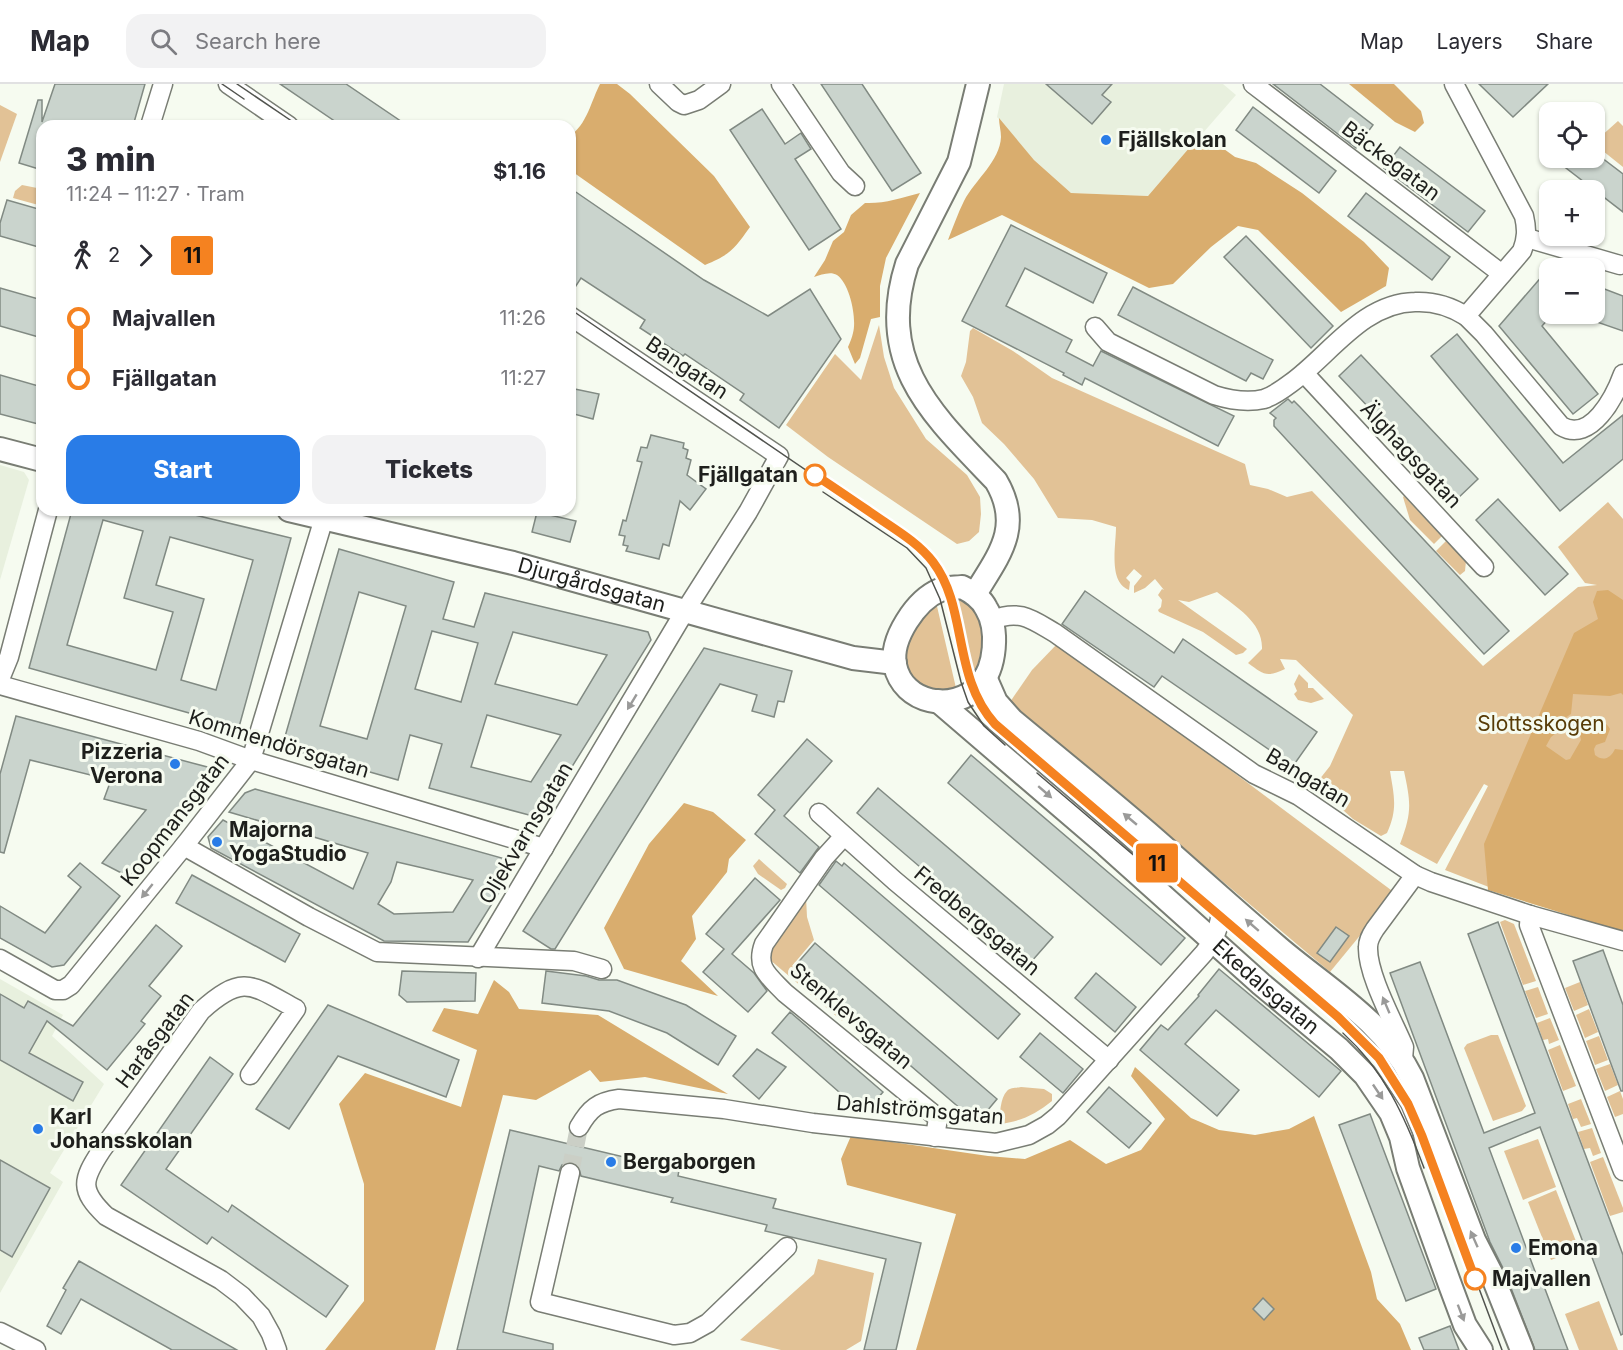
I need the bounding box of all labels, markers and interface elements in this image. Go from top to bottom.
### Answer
search box [126,14,546,68]
text: Map [30,24,90,58]
icon: search [147,25,180,58]
text: Search here [195,28,321,54]
text: Map [1360,29,1404,54]
text: Layers [1437,29,1503,54]
text: Share [1536,29,1593,54]
map controls [1539,102,1605,324]
button: locate [1539,102,1605,168]
street label: Bäckegatan [1337,116,1445,206]
place label: Fjällskolan [1118,127,1227,152]
marker: Fjällskolan [1099,133,1113,147]
text: 3 min [66,139,156,179]
text: $1.16 [493,158,546,184]
button: + [1539,180,1605,246]
text: 11:24 – 11:27 · Tram [66,182,245,206]
icon: walk [66,239,99,272]
icon: forward [129,239,162,272]
text: 2 [108,243,120,267]
text: 11 [183,243,201,268]
button: − [1539,258,1605,324]
text: Majvallen [112,305,216,331]
text: 11:26 [499,306,546,330]
street label: Bangatan [641,331,733,404]
text: Fjällgatan [112,365,217,391]
text: 11:27 [500,366,546,390]
street label: Älghagsgatan [1356,396,1468,513]
button: Start [66,435,300,504]
button: Tickets [312,435,546,504]
place label: Fjällgatan [698,462,798,487]
marker: Fjällgatan [804,464,826,486]
street label: Djurgårdsgatan [515,552,669,617]
one-way arrow [626,694,637,710]
street label: Kommendörsgatan [186,704,373,783]
park label: Slottsskogen [1477,711,1605,736]
place label: Pizzeria Verona [81,739,163,788]
street label: Bangatan [1262,743,1355,812]
street label: Koopmansgatan [115,749,234,891]
marker: Pizzeria Verona [168,757,182,771]
street label: Oljekvarnsgatan [473,757,578,908]
one-way arrow [1037,785,1052,798]
one-way arrow [1123,813,1138,826]
place label: Majorna YogaStudio [229,817,347,866]
marker: Majorna YogaStudio [210,835,224,849]
line badge: 11 [1130,844,1184,882]
text: 11 [1148,851,1166,876]
street label: Fredbergsgatan [909,861,1045,981]
one-way arrow [141,883,154,899]
one-way arrow [1245,919,1260,932]
street label: Ekedalsgatan [1208,934,1325,1039]
street label: Stenklevsgatan [785,957,918,1074]
street label: Haråsgatan [110,987,199,1093]
one-way arrow [1381,995,1391,1013]
one-way arrow [1372,1084,1383,1100]
street label: Dahlströmsgatan [835,1090,1005,1129]
place label: Karl Johansskolan [50,1104,193,1153]
marker: Karl Johansskolan [31,1122,45,1136]
place label: Bergaborgen [623,1149,756,1174]
marker: Bergaborgen [604,1155,618,1169]
one-way arrow [1469,1229,1479,1247]
place label: Emona [1528,1235,1598,1260]
marker: Emona [1509,1241,1523,1255]
place label: Majvallen [1492,1266,1591,1291]
marker: Majvallen [1464,1268,1486,1290]
one-way arrow [1456,1305,1466,1323]

